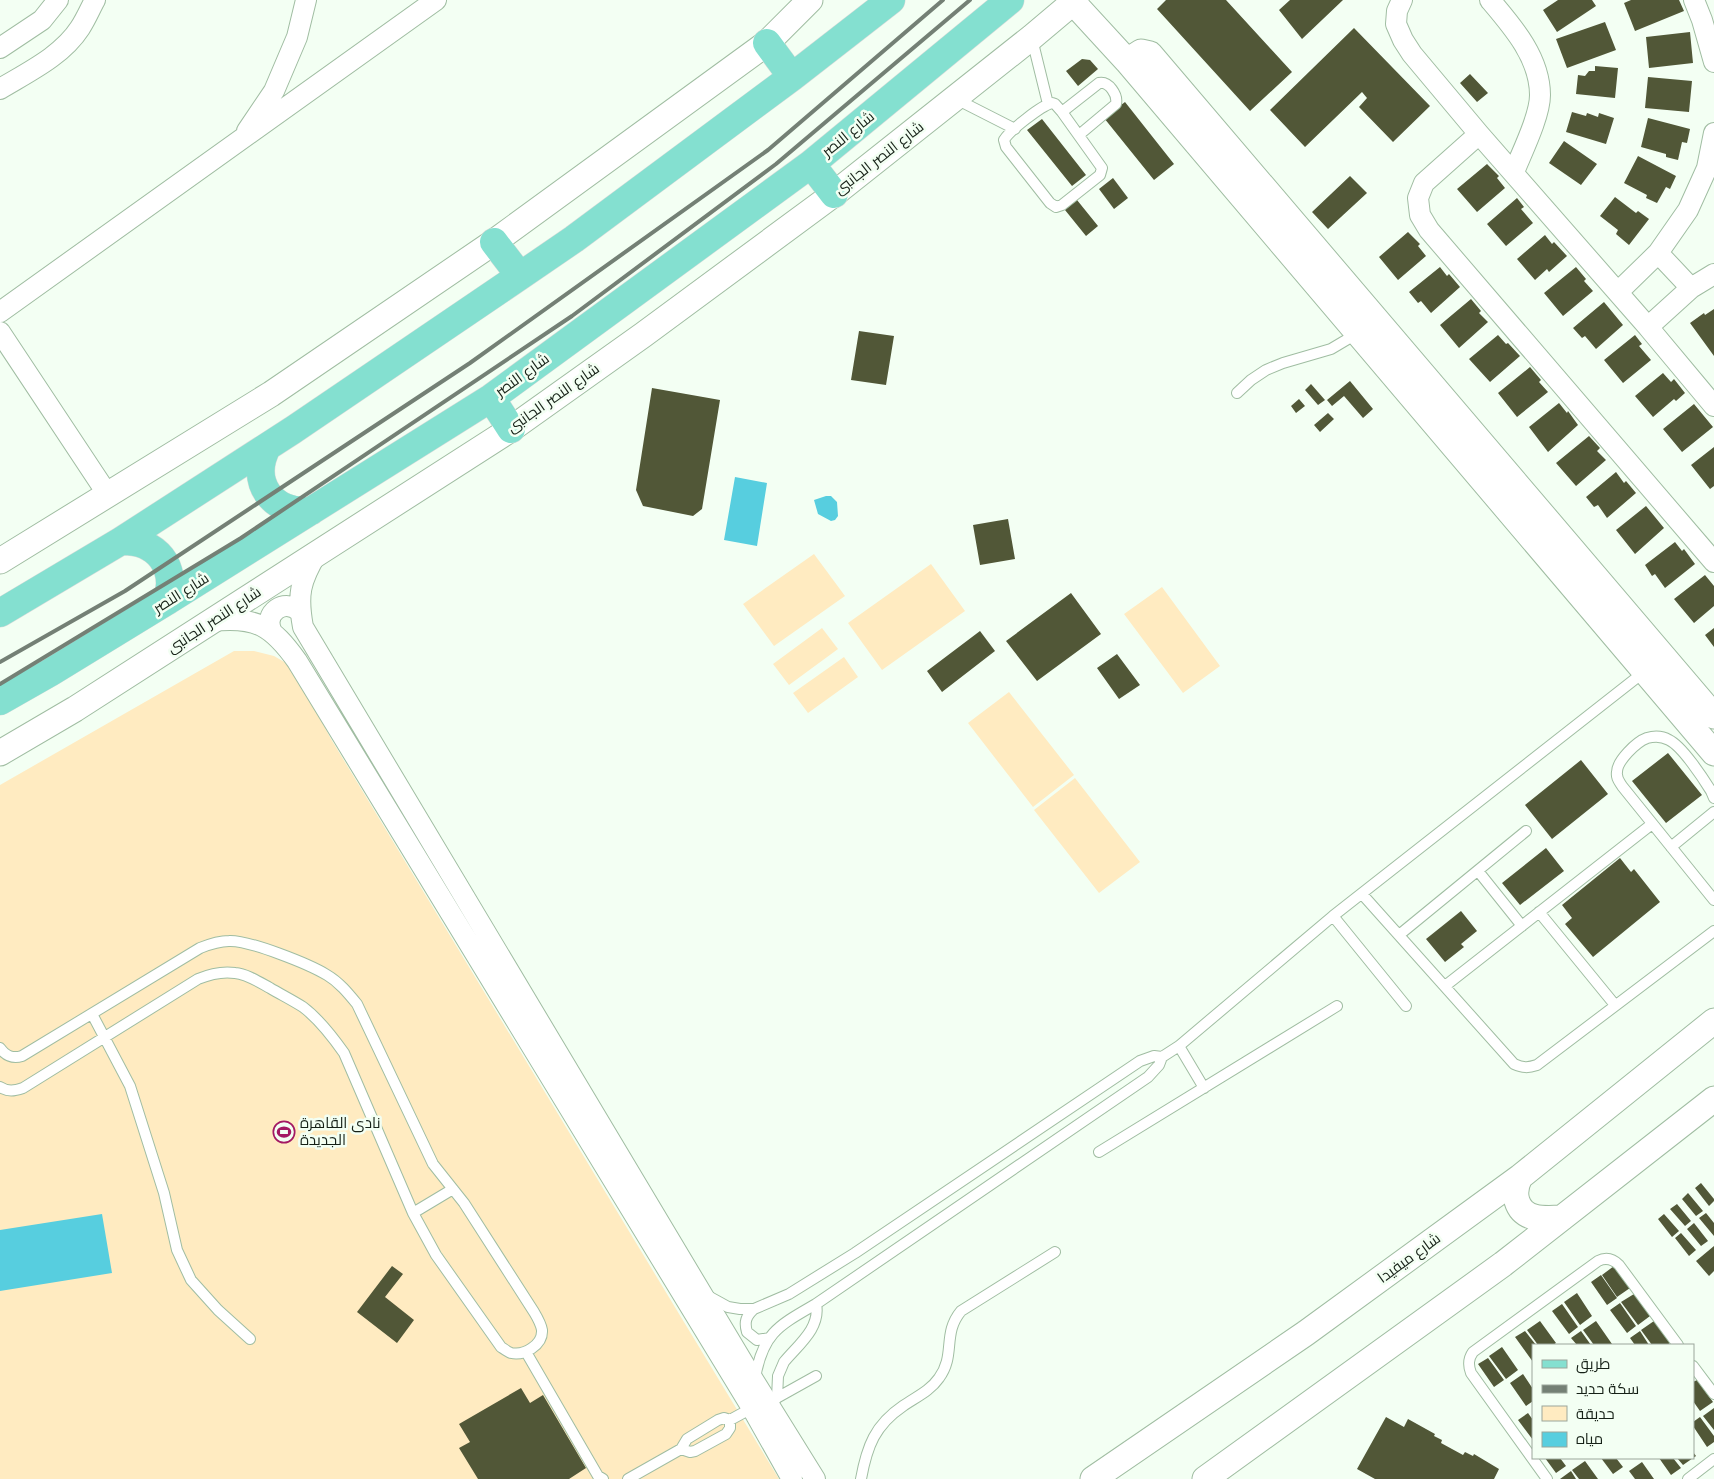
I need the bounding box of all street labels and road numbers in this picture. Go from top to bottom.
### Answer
street label: شارع النصر [817,107,879,163]
street label: شارع النصر الجانبى [830,117,929,200]
street label: شارع النصر [490,349,554,403]
street label: شارع النصر الجانبى [503,359,604,438]
street label: شارع النصر [148,568,213,619]
street label: شارع النصر الجانبى [163,582,266,659]
street label: شارع ميفيدا [1374,1228,1445,1288]

